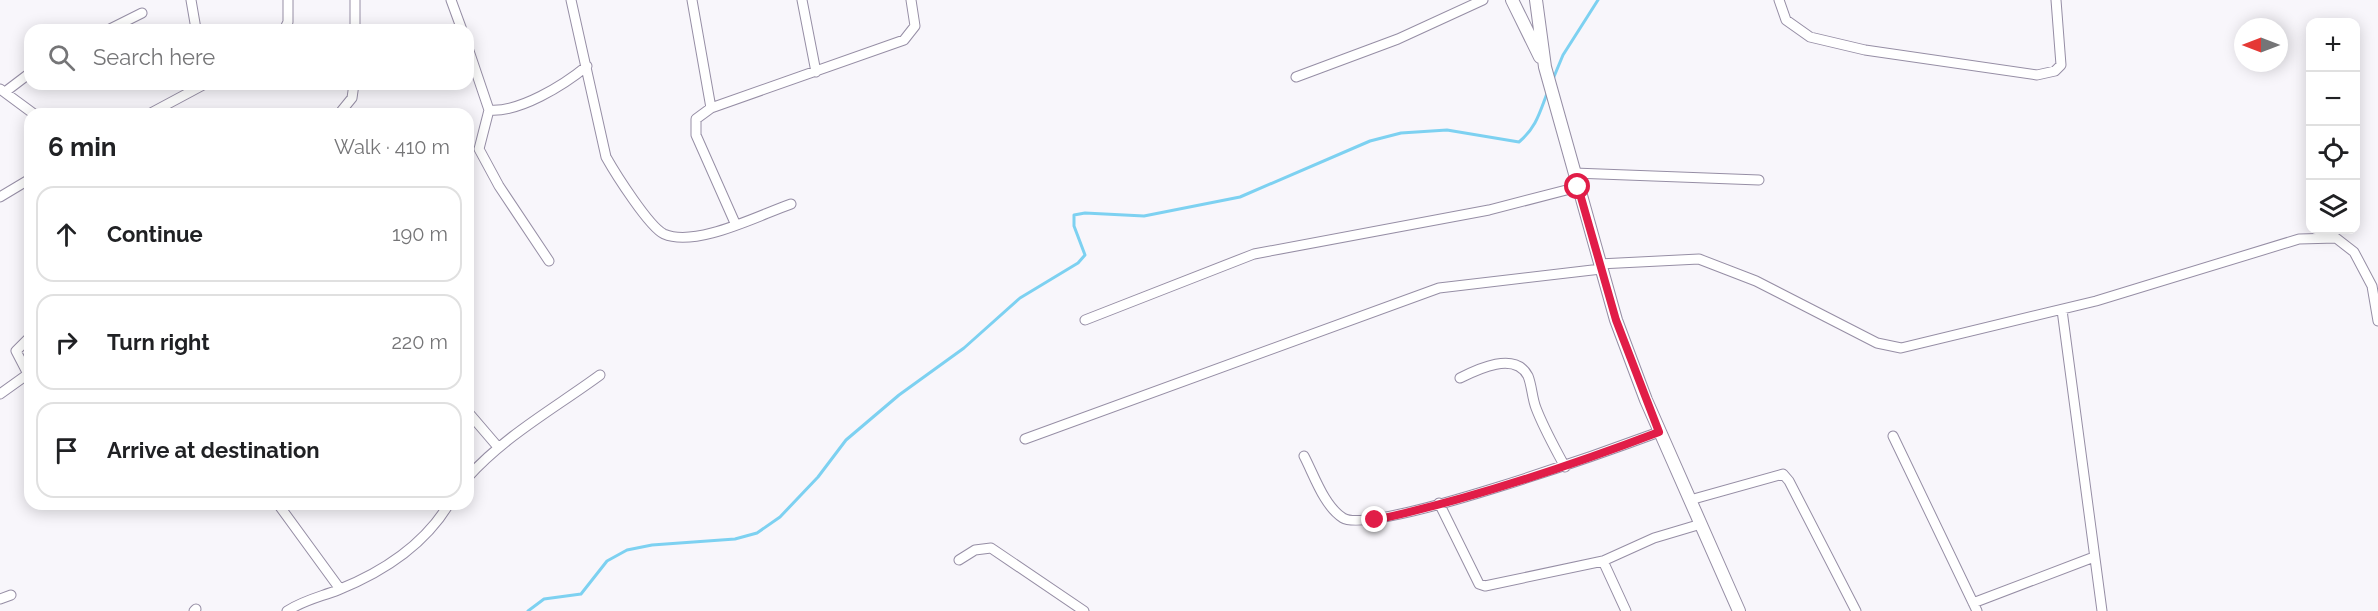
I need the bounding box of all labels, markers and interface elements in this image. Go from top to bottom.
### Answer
north arrow [2234,18,2288,72]
map controls [2306,18,2360,234]
button: + [2306,18,2360,72]
search box [24,24,474,90]
icon: search [45,41,78,74]
text: Search here [93,44,215,70]
button: − [2306,72,2360,126]
button: locate [2306,126,2360,180]
text: 6 min [48,132,117,162]
text: Walk · 410 m [334,135,450,159]
route start [1564,173,1590,199]
button: layers [2306,180,2360,234]
icon: ahead [50,218,83,251]
text: Continue [107,221,203,247]
text: 190 m [392,222,448,246]
icon: right [50,326,83,359]
text: Turn right [107,329,210,355]
text: 220 m [391,330,448,354]
icon: arrive [50,434,83,467]
text: Arrive at destination [107,437,320,463]
route end [1361,506,1387,532]

